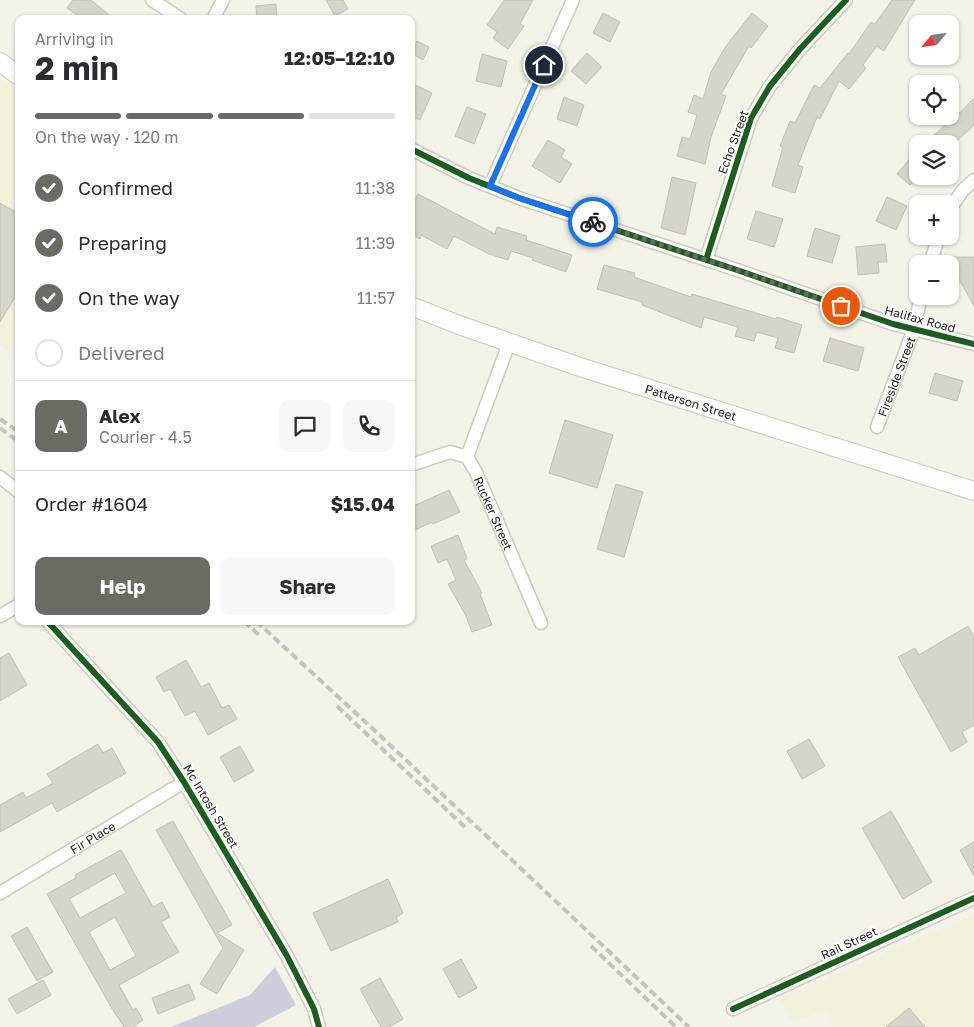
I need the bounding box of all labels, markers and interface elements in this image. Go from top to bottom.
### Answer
north arrow [909,15,959,65]
map controls [909,15,959,305]
text: Arriving in [35,29,114,49]
pin [523,44,565,86]
text: 12:05–12:10 [284,46,395,69]
text: 2 min [35,49,119,87]
icon: home [530,51,558,79]
button: locate [909,75,959,125]
street label: Echo Street [715,108,752,176]
text: On the way · 120 m [35,127,178,147]
button: layers [909,135,959,185]
icon: check [35,174,63,202]
text: Confirmed [78,176,173,199]
text: 11:38 [356,178,395,198]
button: + [909,195,959,245]
courier [568,197,618,247]
icon: bike [579,208,607,236]
icon: check [35,229,63,257]
text: Preparing [78,231,167,254]
text: 11:39 [356,233,395,253]
button: − [909,255,959,305]
icon: check [35,284,63,312]
pin [820,285,862,327]
text: On the way [78,286,180,309]
text: 11:57 [357,288,395,308]
icon: bag [827,292,855,320]
street label: Halifax Road [883,302,957,336]
street label: Fireside Street [874,334,918,419]
text: Delivered [78,341,165,364]
street label: Patterson Street [643,380,739,423]
button: chat [279,400,331,452]
button: phone [343,400,395,452]
text: Alex [99,404,140,427]
text: A [54,414,68,437]
text: Courier · 4.5 [99,427,192,447]
street label: Rucker Street [471,474,516,552]
text: Order #1604 [35,492,148,515]
text: $15.04 [331,492,395,515]
button: Help [35,557,210,615]
button: Share [220,557,395,615]
street label: Mc Intosh Street [180,761,242,851]
street label: Fir Place [67,818,118,857]
street label: Rail Street [818,923,880,963]

